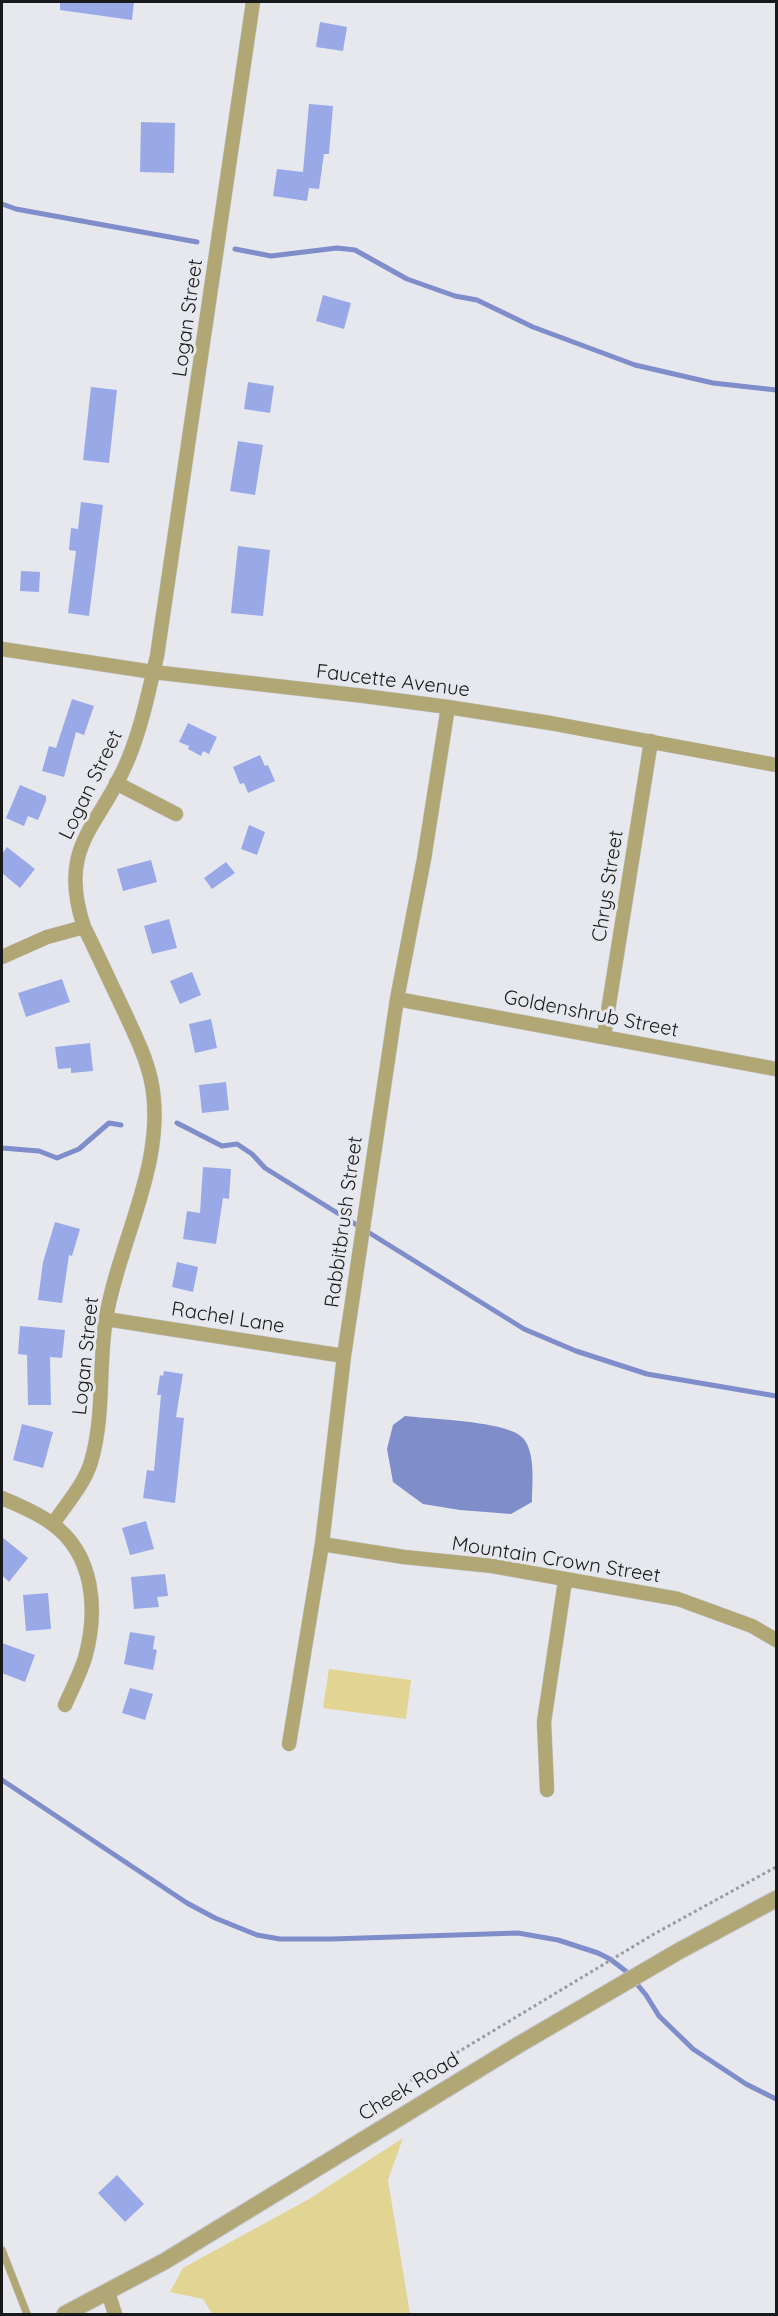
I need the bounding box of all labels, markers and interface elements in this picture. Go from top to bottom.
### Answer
street label: Logan Street [168,257,208,379]
street label: Faucette Avenue [315,660,471,702]
street label: Logan Street [54,726,128,844]
street label: Chrys Street [587,828,629,944]
street label: Goldenshrub Street [502,985,680,1043]
street label: Rabbitbrush Street [320,1135,368,1309]
street label: Logan Street [68,1296,104,1416]
street label: Rachel Lane [170,1297,286,1339]
street label: Mountain Crown Street [450,1532,662,1588]
street label: Cheek Road [354,2048,464,2126]

